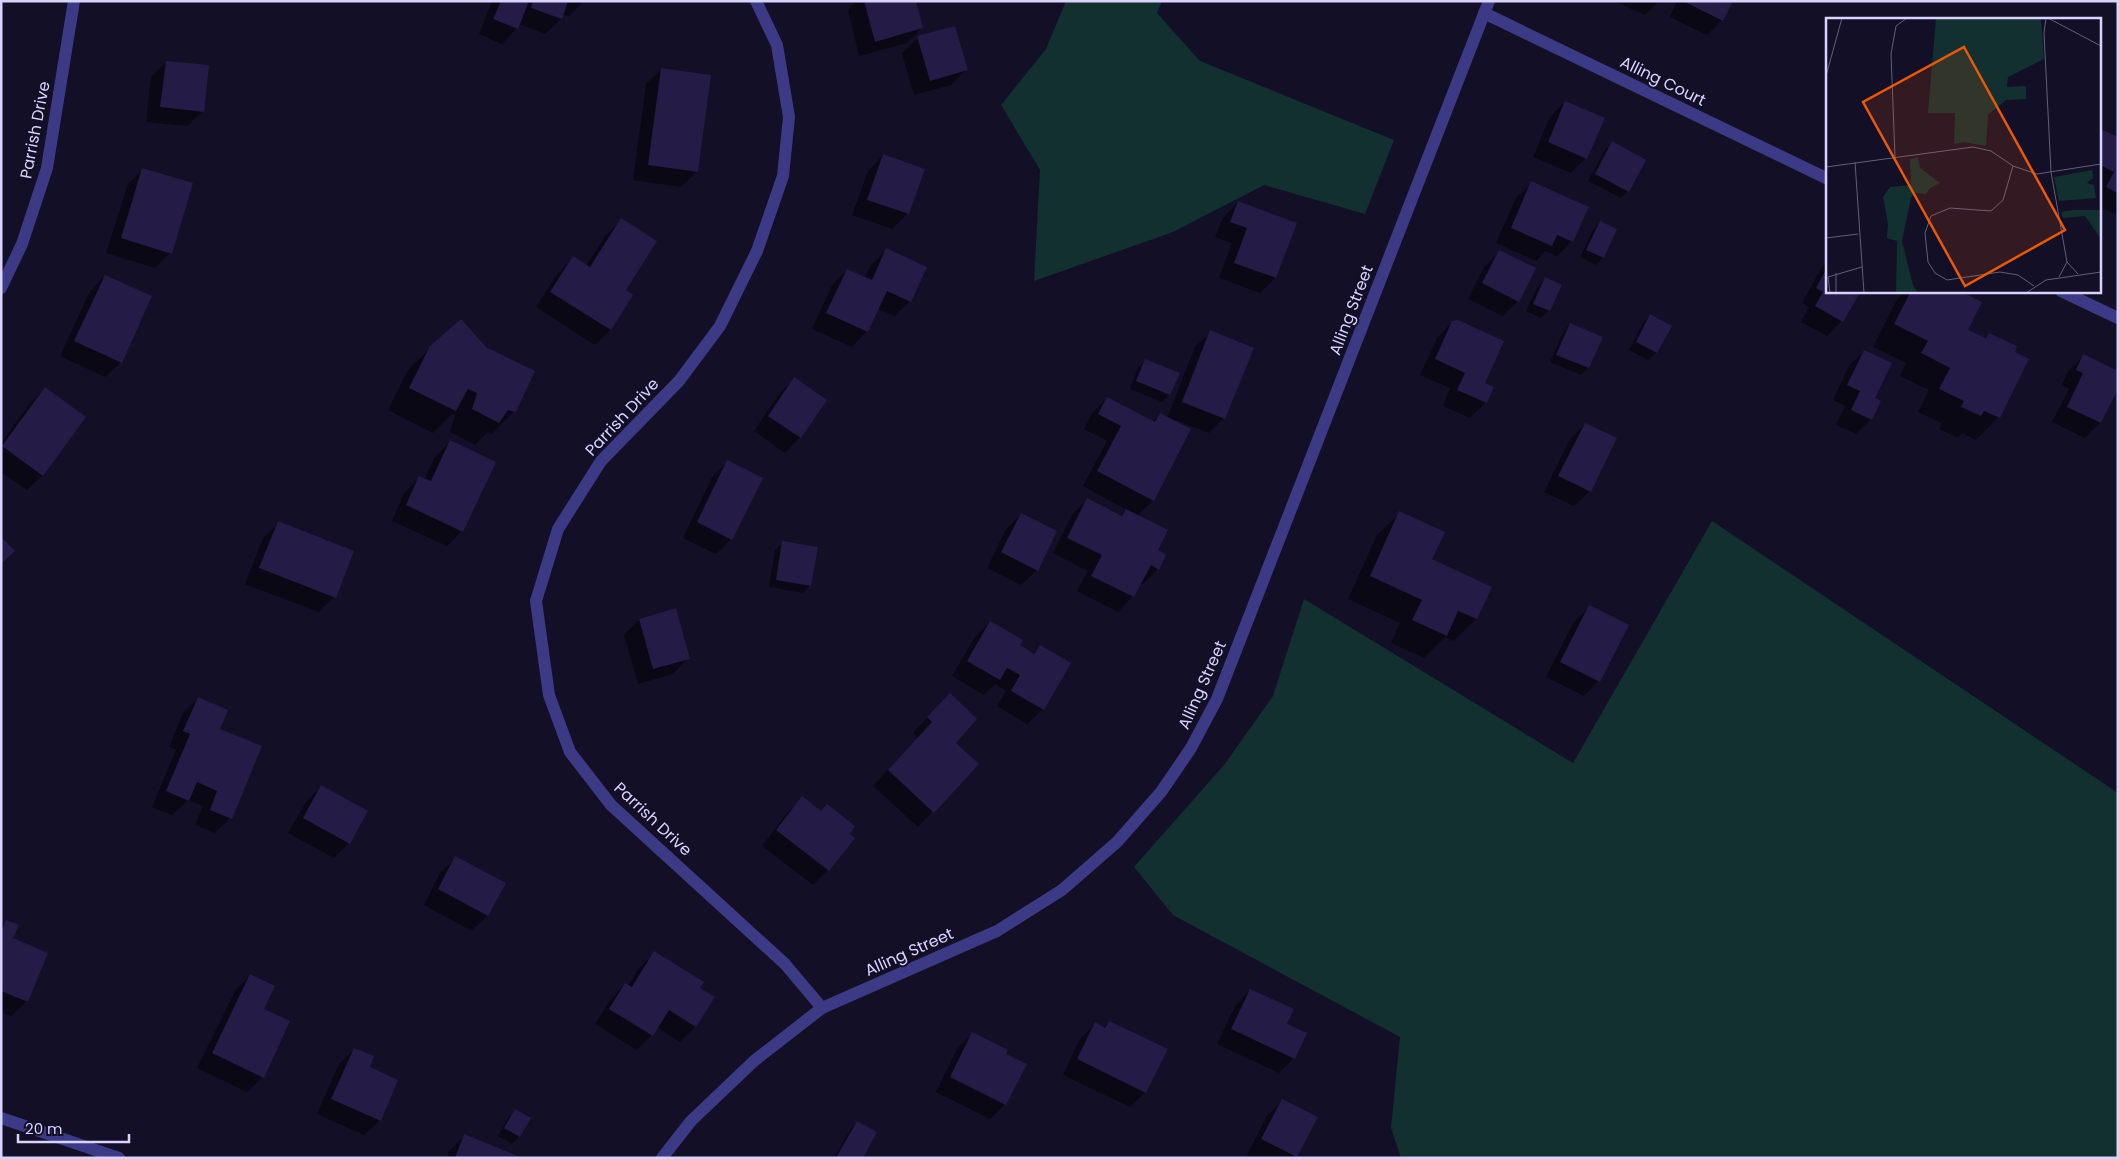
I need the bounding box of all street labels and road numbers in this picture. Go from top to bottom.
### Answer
street label: Alling Court [1616,50,1710,112]
street label: Parrish Drive [14,79,56,181]
street label: Alling Street [1323,261,1379,358]
street label: Parrish Drive [580,373,664,461]
street label: Alling Street [1172,637,1232,733]
street label: Parrish Drive [609,777,697,861]
street label: Alling Street [861,922,957,982]

